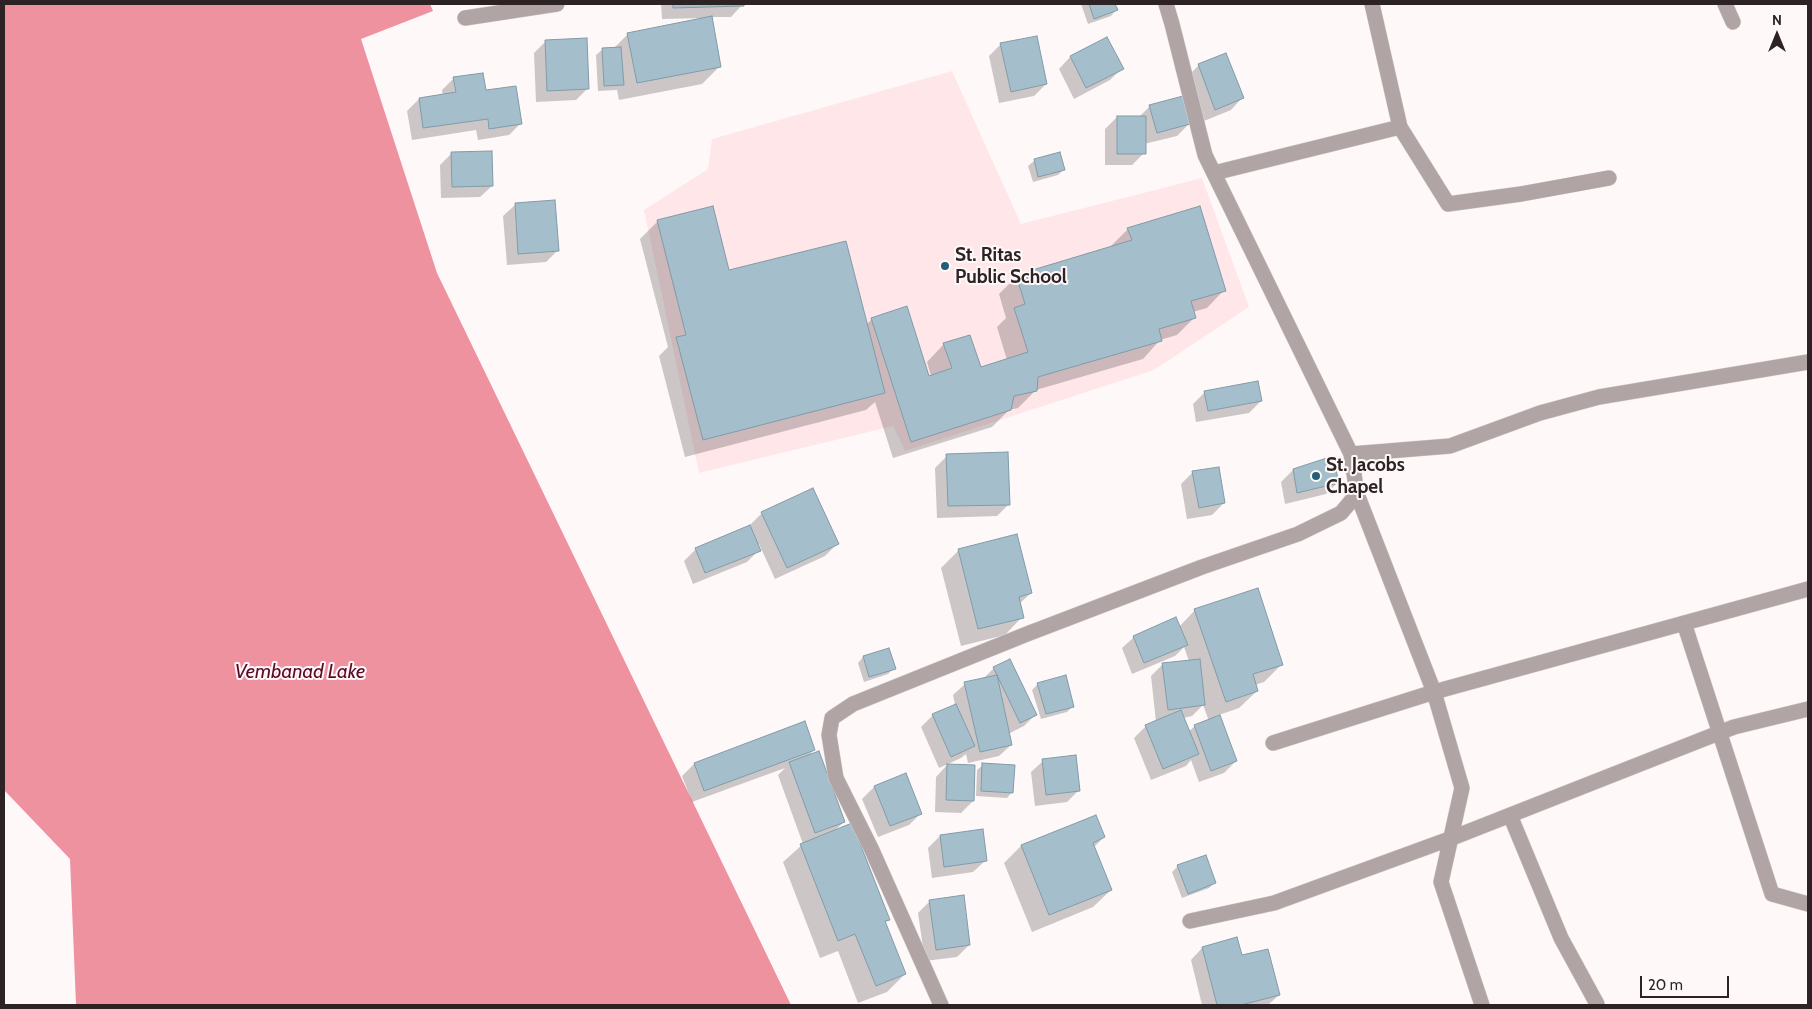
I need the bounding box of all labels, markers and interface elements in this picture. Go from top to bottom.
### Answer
north arrow [1752,10,1802,60]
text: N [1772,11,1782,29]
place label: St. Ritas Public School [955,244,1067,288]
marker: St. Ritas Public School [939,260,951,272]
place label: St. Jacobs Chapel [1326,454,1405,498]
marker: St. Jacobs Chapel [1310,470,1322,482]
water label: Vembanad Lake [235,660,365,684]
scale bar [1642,966,1731,998]
text: 20 m [1648,976,1683,994]

